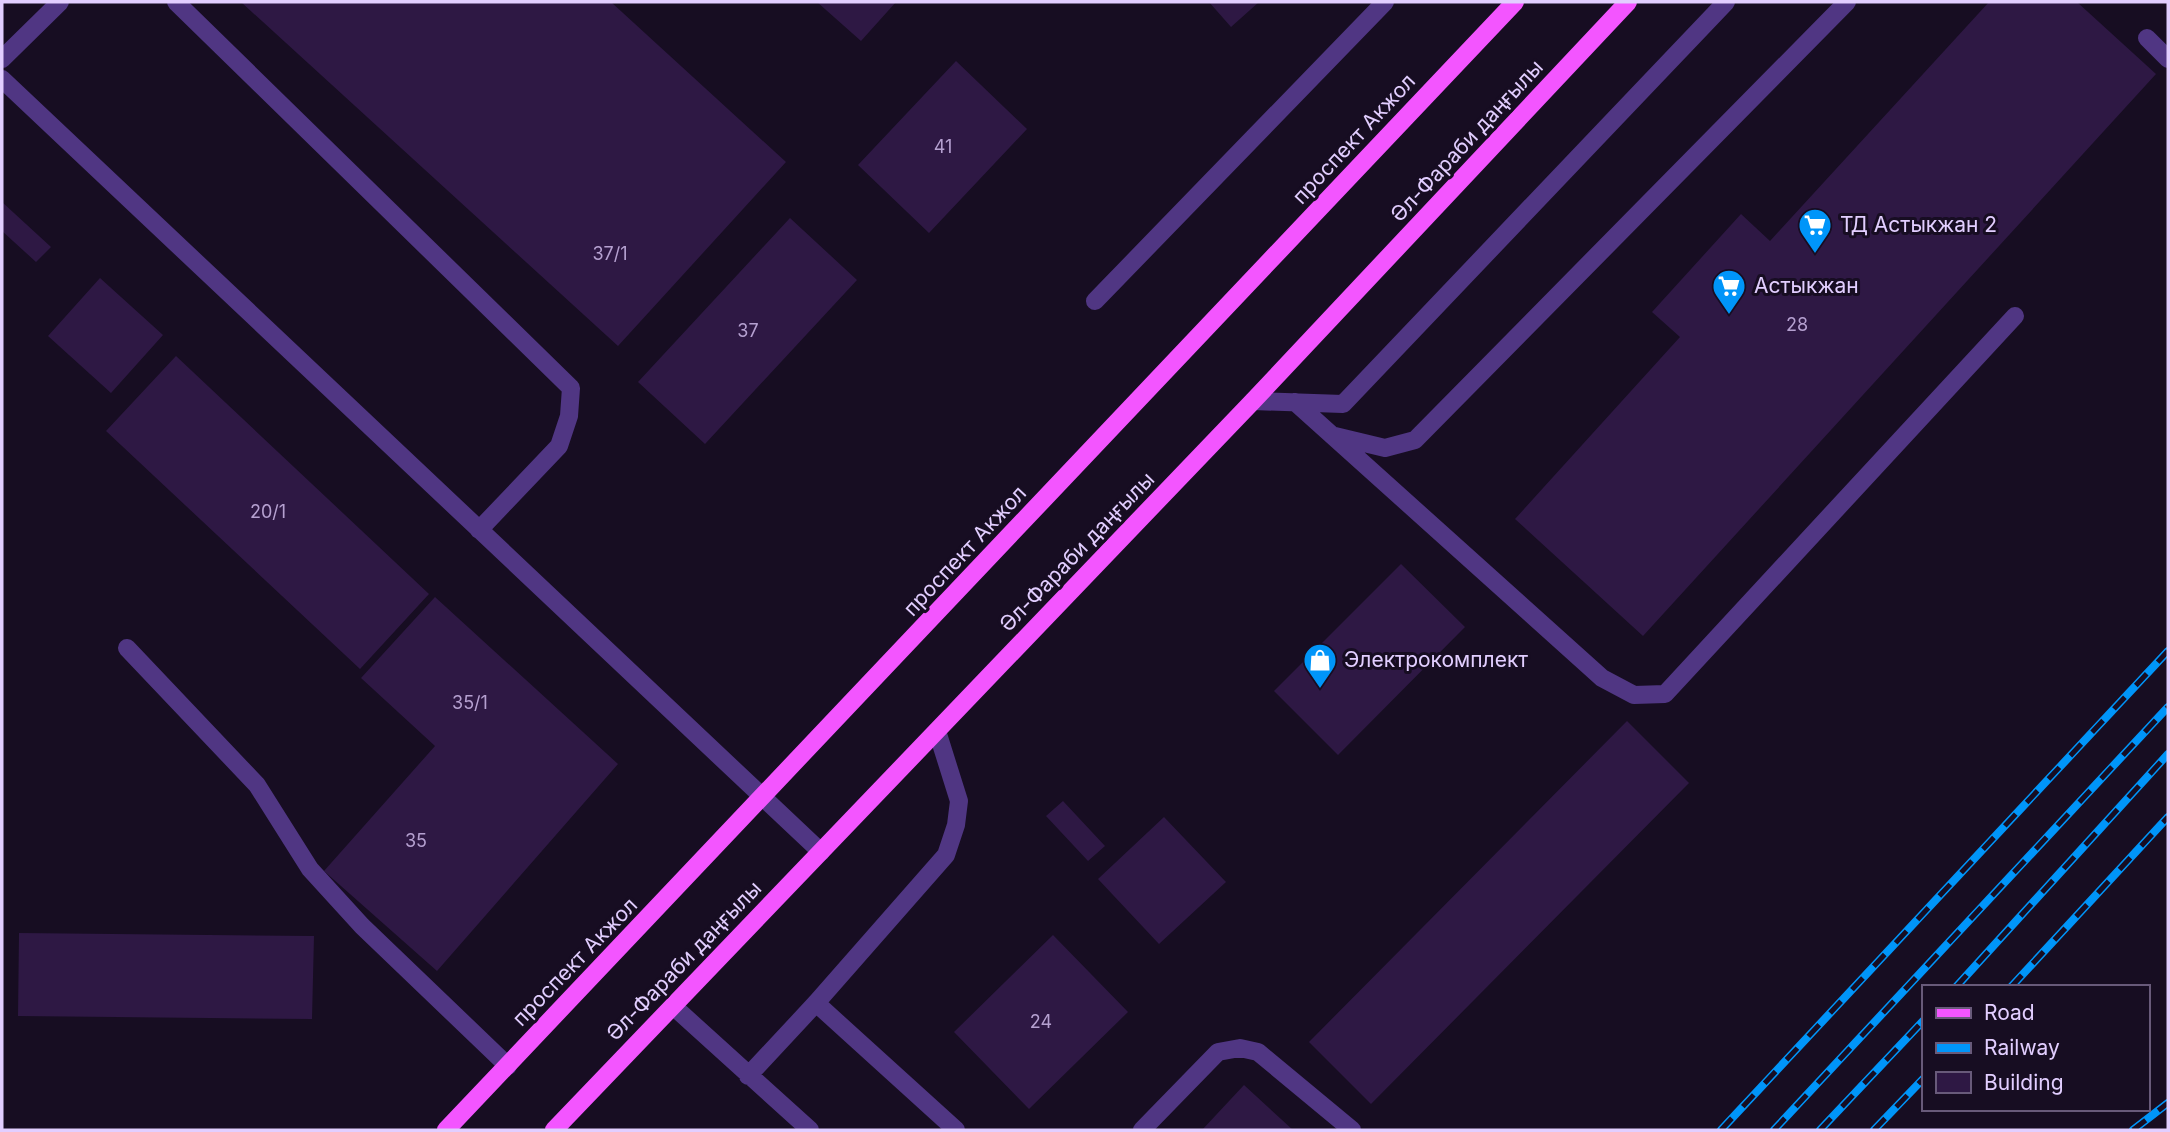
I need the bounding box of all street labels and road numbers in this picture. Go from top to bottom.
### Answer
street label: Әл-Фараби даңғылы [1385,55,1548,227]
street label: проспект Акжол [1287,69,1420,209]
street label: Әл-Фараби даңғылы [994,467,1159,637]
street label: проспект Акжол [898,481,1031,621]
street label: Әл-Фараби даңғылы [601,876,766,1046]
street label: проспект Акжол [507,892,642,1031]

